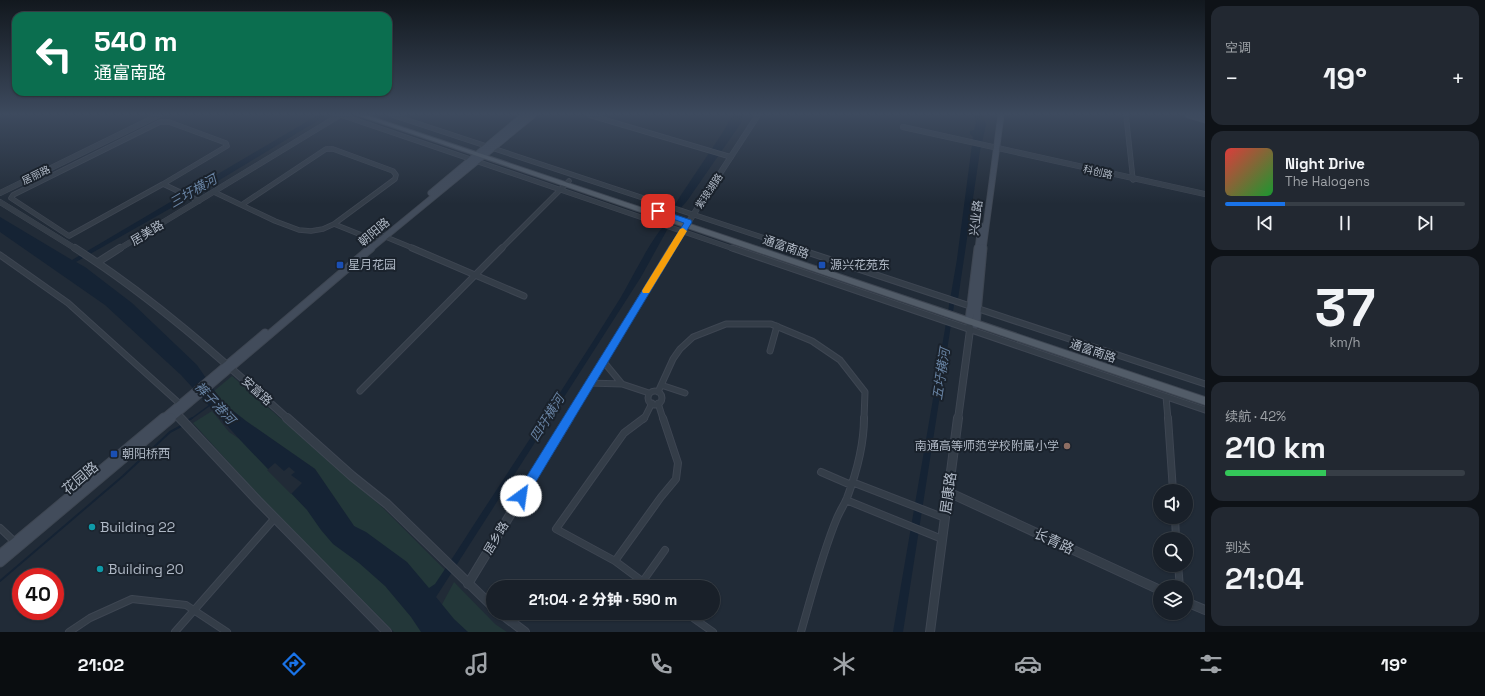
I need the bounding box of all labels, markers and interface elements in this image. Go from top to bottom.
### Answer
text: 540 m [94,23,178,59]
icon: left [28,28,80,80]
text: 空调 [1225,39,1251,56]
text: 19° [1323,59,1367,98]
text: 通富南路 [94,61,166,84]
text: − [1225,64,1239,92]
text: + [1451,64,1465,92]
text: Night Drive [1285,154,1365,173]
street label: 科创路 [1082,162,1114,182]
street label: 居丽路 [20,163,52,187]
water label: 三圩横河 [166,169,222,211]
street label: 紫琅湖路 [692,171,726,211]
text: The Halogens [1285,173,1370,190]
pin [641,194,675,228]
street label: 兴业路 [966,199,986,237]
icon: arrive [647,200,669,222]
icon: previous [1254,212,1276,234]
icon: pause [1334,212,1356,234]
icon: next [1414,212,1436,234]
street label: 朝阳路 [355,214,393,250]
street label: 居美路 [127,217,167,249]
street label: 通富南路 [761,232,811,262]
place label: 星月花园 [348,257,396,273]
place label: 源兴花苑东 [830,257,890,273]
marker: 星月花园 [335,260,345,270]
marker: 源兴花苑东 [817,260,827,270]
text: 37 [1315,275,1375,341]
text: km/h [1330,334,1360,351]
street label: 通富南路 [1068,336,1118,366]
water label: 五圩横河 [929,344,954,401]
street label: 安富路 [238,373,276,409]
water label: 裤子港河 [191,378,241,430]
water label: 四圩横河 [526,389,570,445]
text: 续航 · 42% [1225,408,1286,425]
text: 210 km [1225,428,1326,467]
place label: 南通高等师范学校附属小学 [915,438,1059,454]
marker: 南通高等师范学校附属小学 [1062,441,1072,451]
place label: 朝阳桥西 [122,446,170,462]
marker: 朝阳桥西 [109,449,119,459]
street label: 花园路 [58,458,102,498]
street label: 居康路 [936,471,960,515]
position arrow [500,475,542,517]
map controls [1153,484,1193,620]
button: sound [1153,484,1193,524]
place label: Building 22 [100,518,175,536]
street label: 居乡路 [480,518,512,558]
marker: Building 22 [87,522,97,532]
street label: 长青路 [1031,524,1077,558]
button: search [1153,532,1193,572]
text: 到达 [1225,539,1251,556]
text: 21:04 [1225,559,1304,598]
place label: Building 20 [108,560,184,578]
marker: Building 20 [95,564,105,574]
speed limit sign: 40 [12,568,64,620]
button: layers [1153,580,1193,620]
text: 21:04 · 2 分钟 · 590 m [529,590,677,609]
icon: directions [280,650,308,678]
icon: music [463,650,491,678]
icon: phone [647,650,675,678]
icon: climate [830,650,858,678]
icon: car [1014,650,1042,678]
icon: filters [1197,650,1225,678]
text: 21:02 [78,653,124,676]
text: 19° [1381,653,1407,676]

